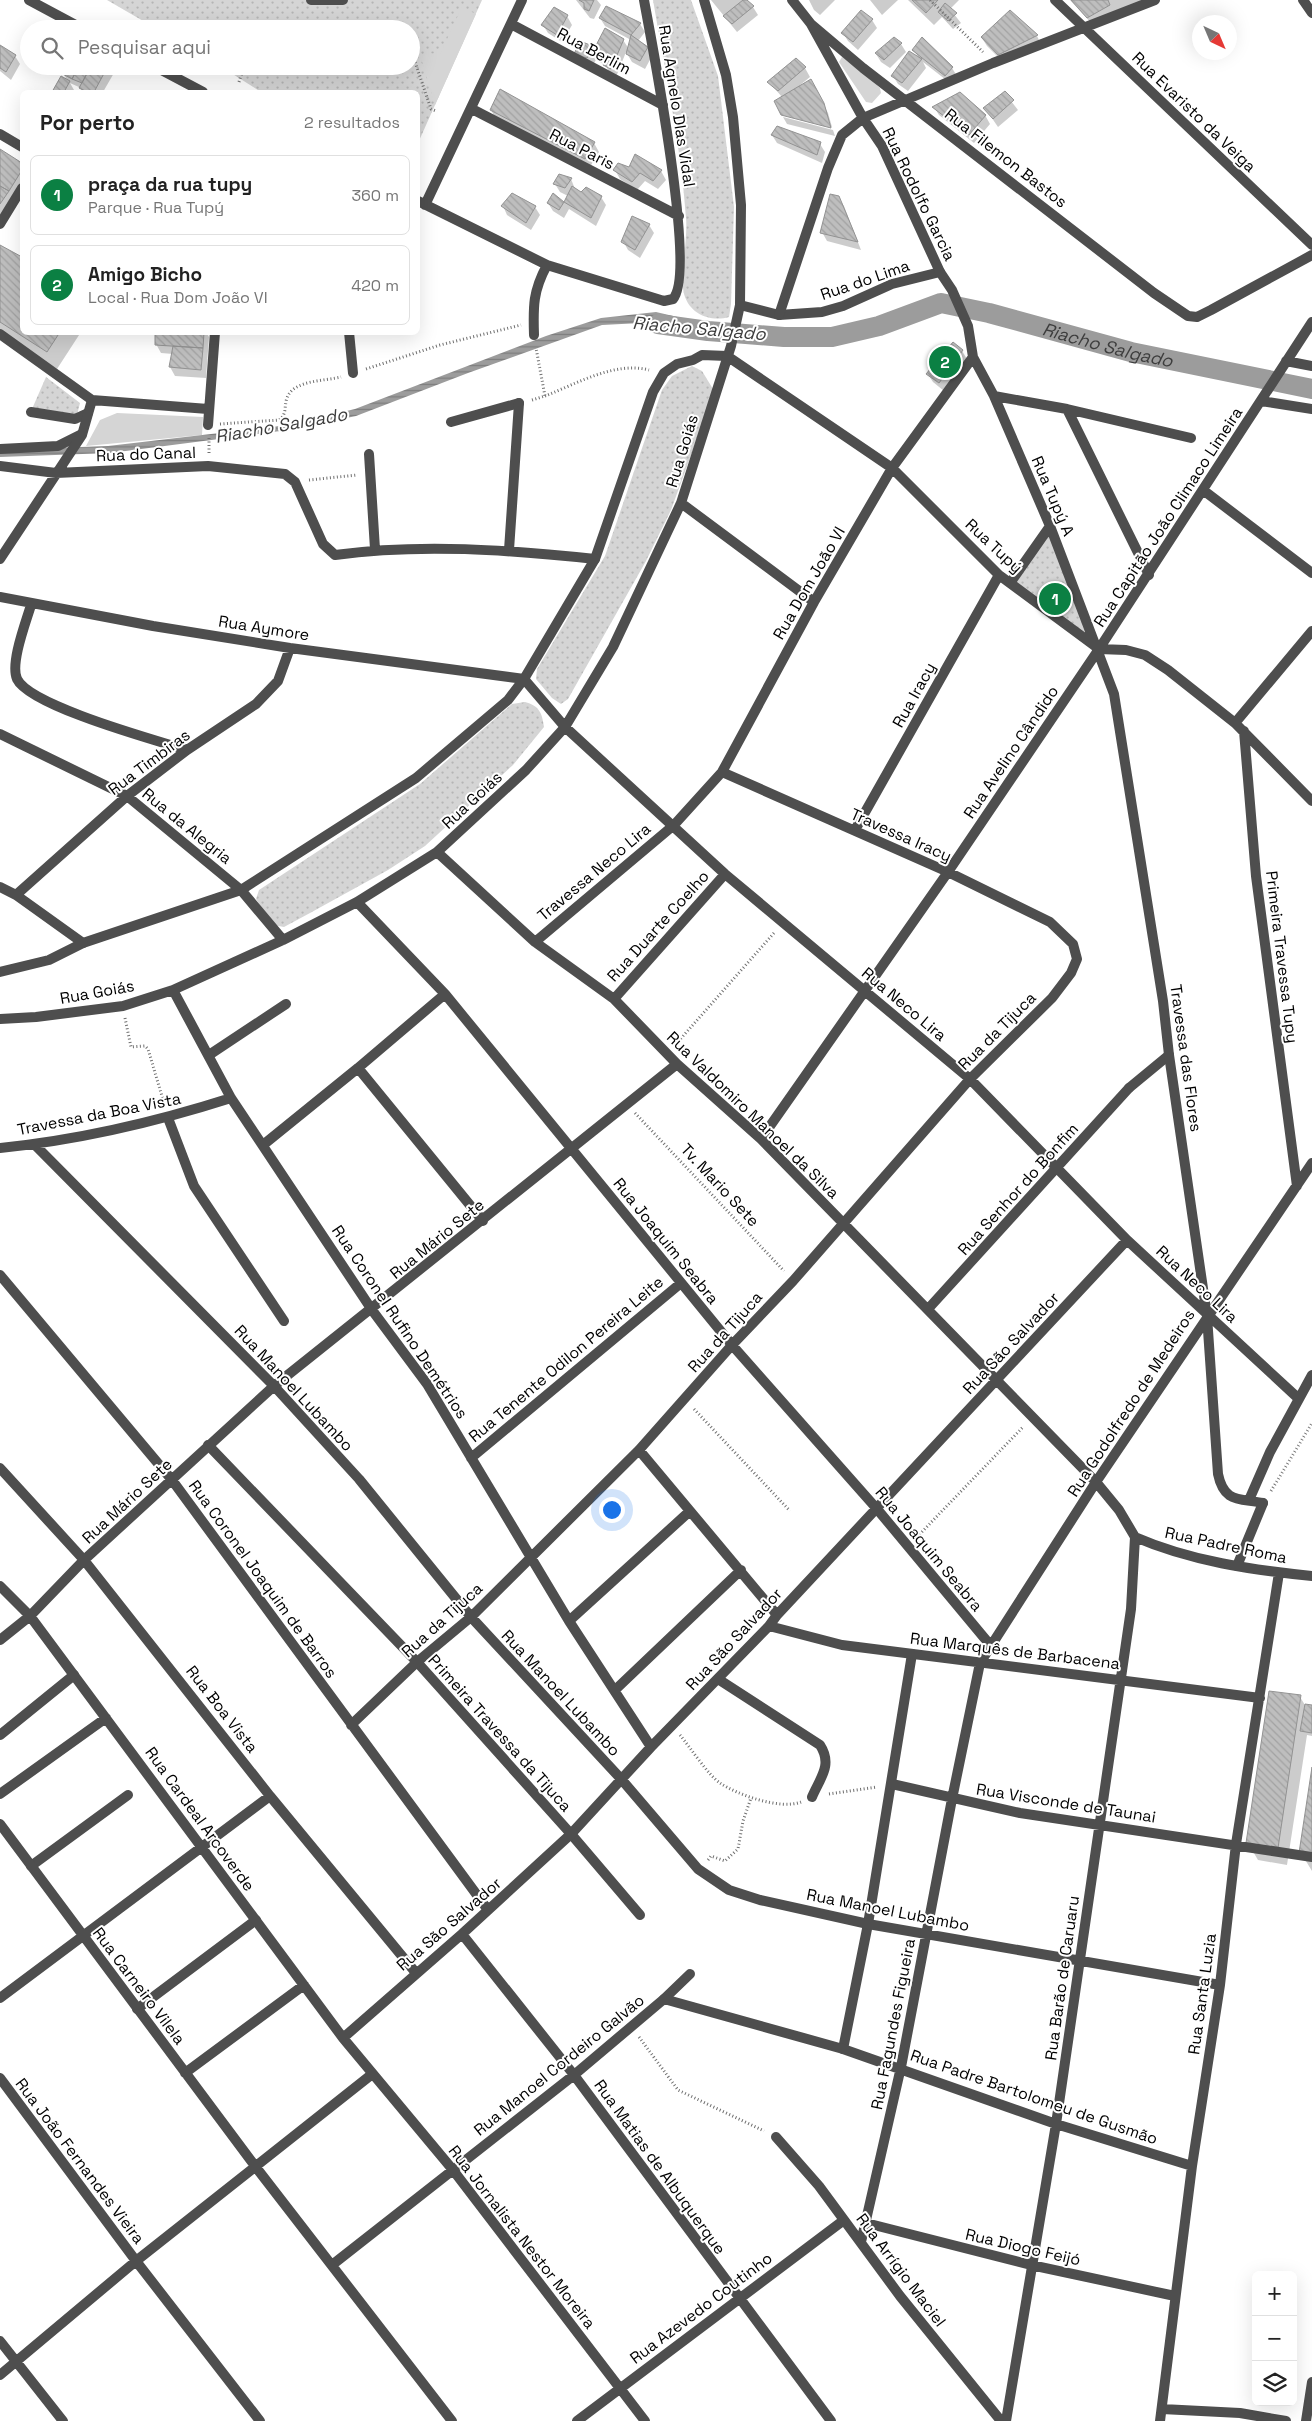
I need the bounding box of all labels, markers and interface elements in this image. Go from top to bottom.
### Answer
north arrow [1192,15,1237,60]
search box [20,20,420,75]
street label: Rua Berlim [553,23,635,79]
street label: Rua Agnelo DIas Vidal [654,23,700,189]
icon: search [38,34,66,62]
text: Pesquisar aqui [78,35,211,60]
street label: Rua Evaristo da Veiga [1127,47,1261,177]
street label: Rua Filemon Bastos [940,104,1072,212]
text: Por perto [40,109,135,136]
text: 2 resultados [304,112,400,133]
street label: Rua Paris [546,124,618,174]
street label: Rua Rodolfo Garcia [878,124,960,264]
text: praça da rua tupy [88,172,252,197]
text: 1 [53,185,61,206]
text: 360 m [351,185,399,206]
text: Parque · Rua Tupý [88,197,224,218]
street label: Rua do Lima [818,255,912,305]
text: Amigo Bicho [88,262,202,287]
text: 2 [52,275,62,296]
text: 420 m [351,275,399,296]
text: Local · Rua Dom João VI [88,287,268,308]
water label: Riacho Salgado [631,311,767,345]
water label: Riacho Salgado [1040,317,1176,372]
pin: 2 [929,343,961,381]
water label: Riacho Salgado [213,402,350,448]
street label: Rua Capitão João Climaco Limeira [1089,403,1247,631]
street label: Rua Goiás [661,412,703,490]
street label: Rua do Canal [96,442,196,466]
street label: Rua Tupý A [1027,453,1079,539]
street label: Rua Tupý [961,514,1027,578]
street label: Rua Dom João VI [768,523,850,643]
pin: 1 [1039,580,1071,618]
street label: Rua Aymore [217,610,311,646]
street label: Rua Iracy [888,659,940,731]
street label: Rua Avelino Cândido [959,682,1063,822]
street label: Rua Timbiras [104,724,194,800]
street label: Rua Goiás [437,767,507,833]
street label: Rua da Alegria [138,783,236,869]
street label: Travessa Iracy [847,803,955,867]
street label: Travessa Neco Lira [533,818,655,926]
street label: Rua Duarte Coelho [602,866,714,986]
street label: Primeira Travessa Tupy [1261,870,1303,1044]
street label: Rua Neco Lira [857,962,951,1046]
street label: Rua Goiás [58,975,136,1009]
street label: Travessa das Flores [1165,983,1207,1133]
street label: Rua da Tijuca [953,987,1041,1075]
street label: Rua Valdomiro Manoel da Silva [662,1027,844,1203]
street label: Travessa da Boa Vista [15,1088,183,1140]
street label: Rua Senhor do Bonfim [953,1118,1083,1260]
street label: Tv. Mario Sete [676,1139,764,1231]
street label: Rua Joaquim Seabra [609,1173,723,1309]
street label: Rua Mário Sete [385,1194,489,1284]
street label: Rua Coronel Rufino Demétrios [327,1221,473,1423]
street label: Rua Neco Lira [1152,1241,1242,1327]
street label: Rua Tenente Odilon Pereira Leite [464,1271,668,1447]
street label: Rua da Tijuca [683,1287,767,1377]
street label: Rua São Salvador [958,1287,1064,1399]
street label: Rua Godolfredo de Medeiros [1062,1305,1200,1501]
street label: Rua Manoel Lubambo [230,1320,358,1456]
street label: Rua Mário Sete [78,1454,176,1548]
street label: Rua Coronel Joaquim de Barros [184,1476,342,1682]
street label: Rua Joaquim Seabra [871,1482,987,1616]
your location [599,1497,625,1523]
street label: Rua Padre Roma [1163,1522,1289,1568]
street label: Rua da Tijuca [397,1578,487,1662]
street label: Rua São Salvador [681,1583,787,1695]
street label: Rua Manoel Lubambo [497,1625,625,1761]
street label: Rua Marquês de Barbacena [909,1628,1121,1674]
street label: Primeira Travessa da Tijuca [424,1650,576,1816]
street label: Rua Boa Vista [181,1661,263,1757]
street label: Rua Cardeal Arcoverde [141,1743,259,1895]
street label: Rua Visconde de Taunai [975,1778,1157,1828]
street label: Rua São Salvador [392,1873,506,1975]
street label: Rua Manoel Lubambo [805,1884,971,1936]
street label: Rua Barão de Caruaru [1040,1894,1084,2062]
street label: Rua Carneiro Vilela [88,1923,190,2049]
street label: Rua Santa Luzia [1183,1932,1221,2056]
street label: Rua Fagundes Figueira [866,1937,920,2111]
street label: Rua Manoel Cordeiro Galvão [469,1990,649,2140]
street label: Rua Padre Bartolomeu de Gusmão [908,2045,1160,2149]
street label: Rua João Fernandes Vieira [11,2074,149,2248]
street label: Rua Matias de Albuquerque [589,2075,731,2259]
street label: Rua Jornalista Nestor Moreira [444,2141,600,2333]
street label: Rua Arrígio Maciel [851,2209,951,2331]
street label: Rua Diogo Feijó [963,2224,1083,2270]
street label: Rua Azevedo Coutinho [626,2248,776,2368]
map controls [1252,2271,1297,2406]
button: + [1252,2271,1297,2316]
button: − [1252,2316,1297,2361]
button: layers [1252,2361,1297,2406]

